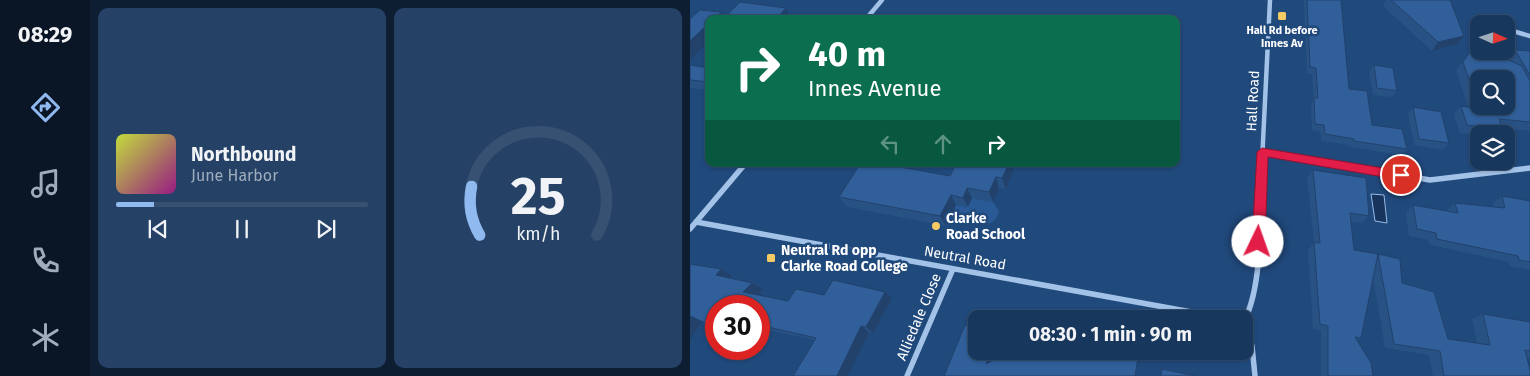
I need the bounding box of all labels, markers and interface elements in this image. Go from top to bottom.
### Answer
marker: Hall Rd before Innes Av [1276,10,1288,22]
north arrow [1470,15,1515,60]
map controls [1470,15,1515,170]
text: 08:29 [18,21,72,48]
place label: Hall Rd before Innes Av [1246,24,1318,50]
text: 40 m [808,33,886,75]
icon: right [725,35,790,100]
street label: Hall Road [1243,70,1263,132]
button: search [1470,70,1515,115]
text: Innes Avenue [808,75,941,102]
icon: directions [28,90,63,125]
button: layers [1470,125,1515,170]
icon: left [876,130,904,158]
icon: ahead [929,130,957,158]
icon: right [982,130,1010,158]
text: Northbound [191,143,296,166]
pin [1380,154,1422,196]
icon: arrive [1387,161,1415,189]
text: 25 [511,165,565,228]
icon: music [28,166,63,201]
text: June Harbor [191,166,278,185]
place label: Clarke Road School [946,210,1026,243]
icon: previous [144,215,172,243]
icon: pause [228,215,256,243]
icon: next [312,215,340,243]
position arrow [1231,215,1283,267]
marker: Clarke Road School [930,220,942,232]
text: km/h [516,223,560,245]
place label: Neutral Rd opp Clarke Road College [781,242,908,275]
street label: Neutral Road [923,242,1007,274]
icon: phone [28,243,63,278]
marker: Neutral Rd opp Clarke Road College [765,252,777,264]
street label: Alliedale Close [893,271,945,363]
speed limit sign: 30 [705,295,770,360]
icon: climate [28,320,63,355]
text: 08:30 · 1 min · 90 m [1029,323,1192,346]

